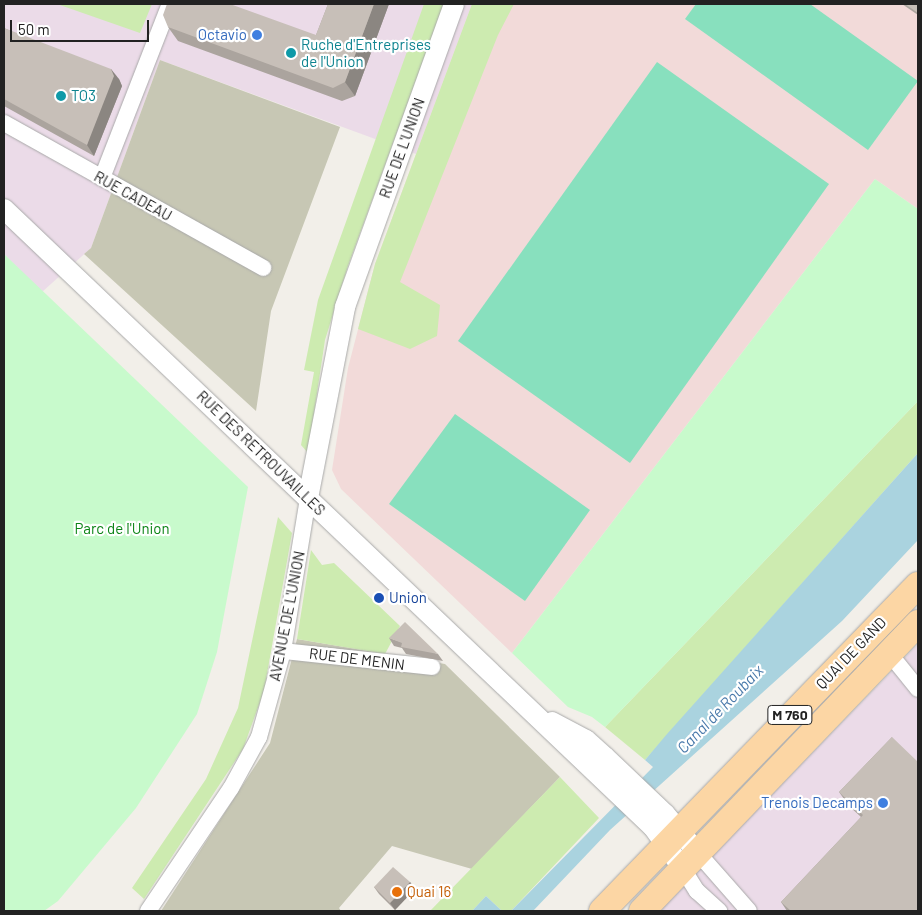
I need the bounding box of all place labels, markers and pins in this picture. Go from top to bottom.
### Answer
place label: Octavio [198,26,247,44]
marker: Octavio [251,29,263,41]
place label: Ruche d'Entreprises de l'Union [301,35,431,70]
marker: Ruche d'Entreprises de l'Union [285,47,297,59]
place label: TO3 [71,87,96,105]
marker: TO3 [55,90,67,102]
place label: Union [389,589,427,607]
marker: Union [373,592,385,604]
place label: Trenois Decamps [761,794,873,812]
marker: Trenois Decamps [877,797,889,809]
place label: Quai 16 [407,883,451,901]
marker: Quai 16 [391,886,403,898]

